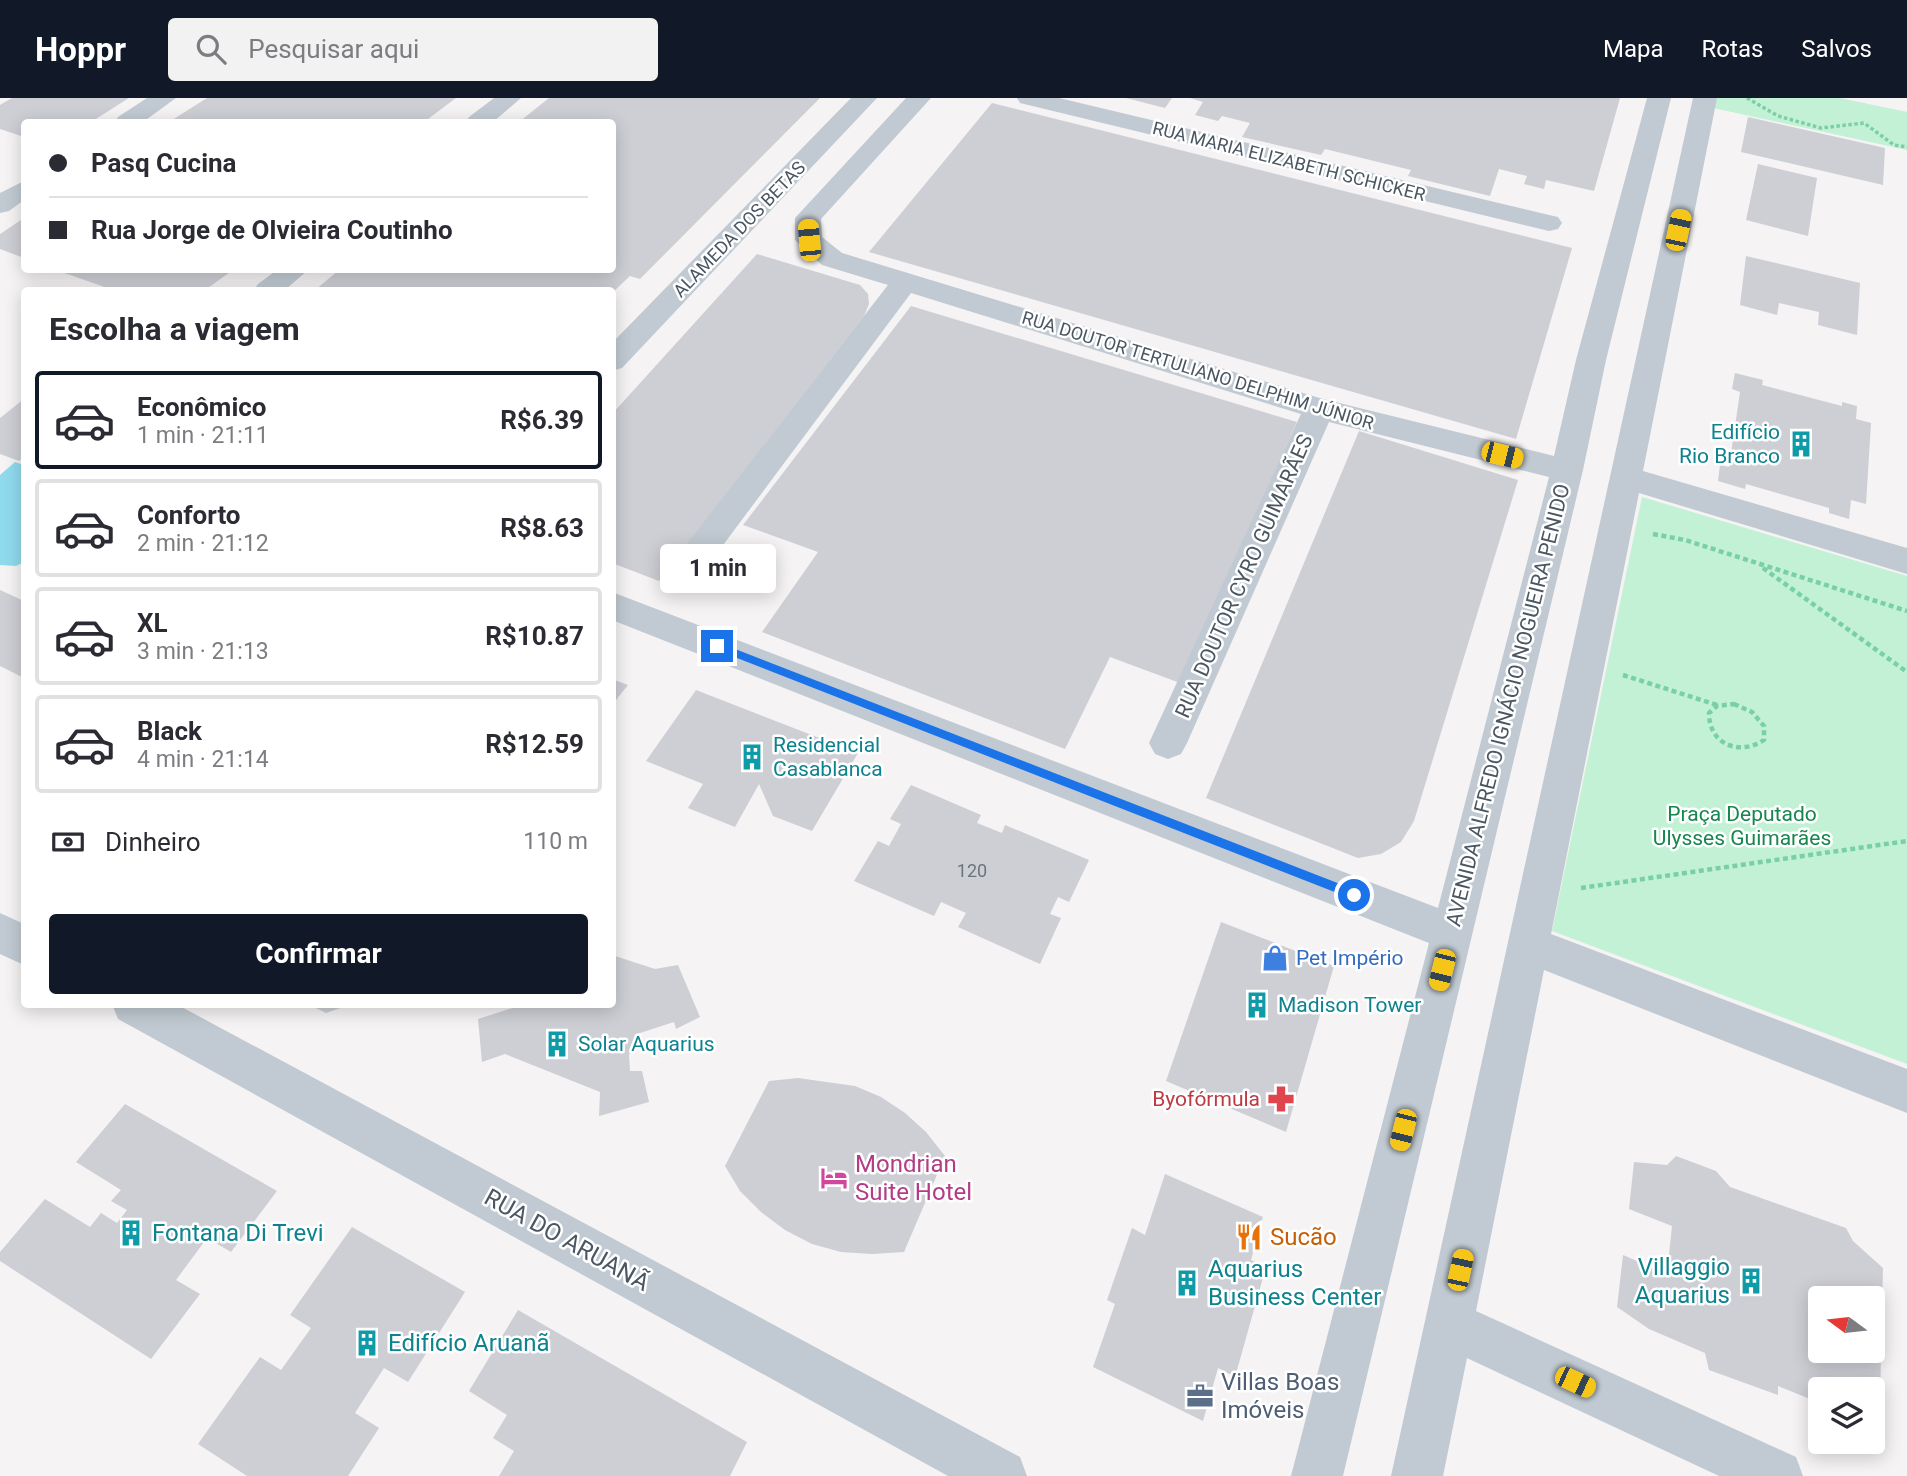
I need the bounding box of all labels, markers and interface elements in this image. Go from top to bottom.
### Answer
search box [168,18,658,81]
text: Hoppr [35,30,126,69]
icon: search [192,30,230,68]
text: Pesquisar aqui [248,34,419,64]
text: Mapa [1603,35,1664,63]
text: Rotas [1702,35,1763,63]
text: Salvos [1801,35,1872,63]
street label: RUA MARIA ELIZABETH SCHICKER [1150,117,1428,205]
text: Pasq Cucina [91,148,237,178]
street label: ALAMEDA DOS BETAS [669,157,809,301]
car [1664,207,1693,253]
text: Rua Jorge de Olvieira Coutinho [91,215,453,245]
car [797,218,822,262]
street label: RUA DOUTOR TERTULIANO DELPHIM JÚNIOR [1020,306,1376,434]
text: Escolha a viagem [49,310,300,348]
icon: car [53,389,116,452]
text: Econômico [137,392,266,422]
text: R$6.39 [500,405,584,435]
place label: Edifício Rio Branco [1679,420,1780,468]
text: 1 min · 21:11 [137,422,269,449]
building icon: Edifício Rio Branco [1786,429,1816,459]
street label: RUA DOUTOR CYRO GUIMARÃES [1170,431,1318,721]
car [1480,440,1525,470]
street label: AVENIDA ALFREDO IGNÁCIO NOGUEIRA PENIDO [1441,481,1575,929]
icon: car [53,497,116,560]
text: Conforto [137,500,241,530]
text: R$8.63 [500,513,584,543]
text: 2 min · 21:12 [137,530,269,557]
callout: 1 min [659,545,775,594]
text: 1 min [689,555,747,582]
icon: car [53,605,116,668]
text: XL [137,608,168,638]
text: R$10.87 [485,621,584,651]
route end [701,630,733,662]
text: 3 min · 21:13 [137,638,269,665]
icon: car [53,713,116,776]
text: Black [137,716,202,746]
text: R$12.59 [485,729,584,759]
place label: Residencial Casablanca [773,733,883,781]
building icon: Residencial Casablanca [737,742,767,772]
text: 4 min · 21:14 [137,746,269,773]
park label: Praça Deputado Ulysses Guimarães [1653,802,1831,850]
icon: cash [49,823,87,861]
text: Dinheiro [105,827,201,857]
text: 110 m [523,828,588,855]
house number: 120 [957,860,987,881]
route start [1338,879,1370,911]
button: Confirmar [49,914,588,994]
shop icon: Pet Império [1260,943,1290,973]
place label: Pet Império [1296,946,1404,970]
car [1427,947,1458,993]
building icon: Madison Tower [1242,990,1272,1020]
place label: Madison Tower [1278,993,1421,1017]
building icon: Solar Aquarius [542,1029,572,1059]
place label: Solar Aquarius [578,1032,715,1056]
pharmacy icon: Byofórmula [1266,1084,1296,1114]
place label: Byofórmula [1152,1087,1260,1111]
car [1388,1107,1419,1153]
place label: Mondrian Suite Hotel [855,1150,972,1206]
hotel icon: Mondrian Suite Hotel [819,1163,849,1193]
street label: RUA DO ARUANÃ [480,1183,655,1297]
building icon: Fontana Di Trevi [116,1218,146,1248]
place label: Fontana Di Trevi [152,1219,324,1247]
restaurant icon: Sucão [1234,1222,1264,1252]
place label: Sucão [1270,1223,1337,1251]
car [1446,1247,1475,1293]
place label: Villaggio Aquarius [1635,1253,1730,1309]
place label: Aquarius Business Center [1208,1255,1381,1311]
building icon: Villaggio Aquarius [1736,1266,1766,1296]
building icon: Aquarius Business Center [1172,1268,1202,1298]
north arrow [1808,1286,1885,1363]
map controls [1808,1286,1885,1454]
building icon: Edifício Aruanã [352,1328,382,1358]
place label: Edifício Aruanã [388,1329,550,1357]
car [1552,1364,1599,1400]
place label: Villas Boas Imóveis [1221,1368,1339,1424]
button: layers [1808,1377,1885,1454]
office icon: Villas Boas Imóveis [1185,1381,1215,1411]

